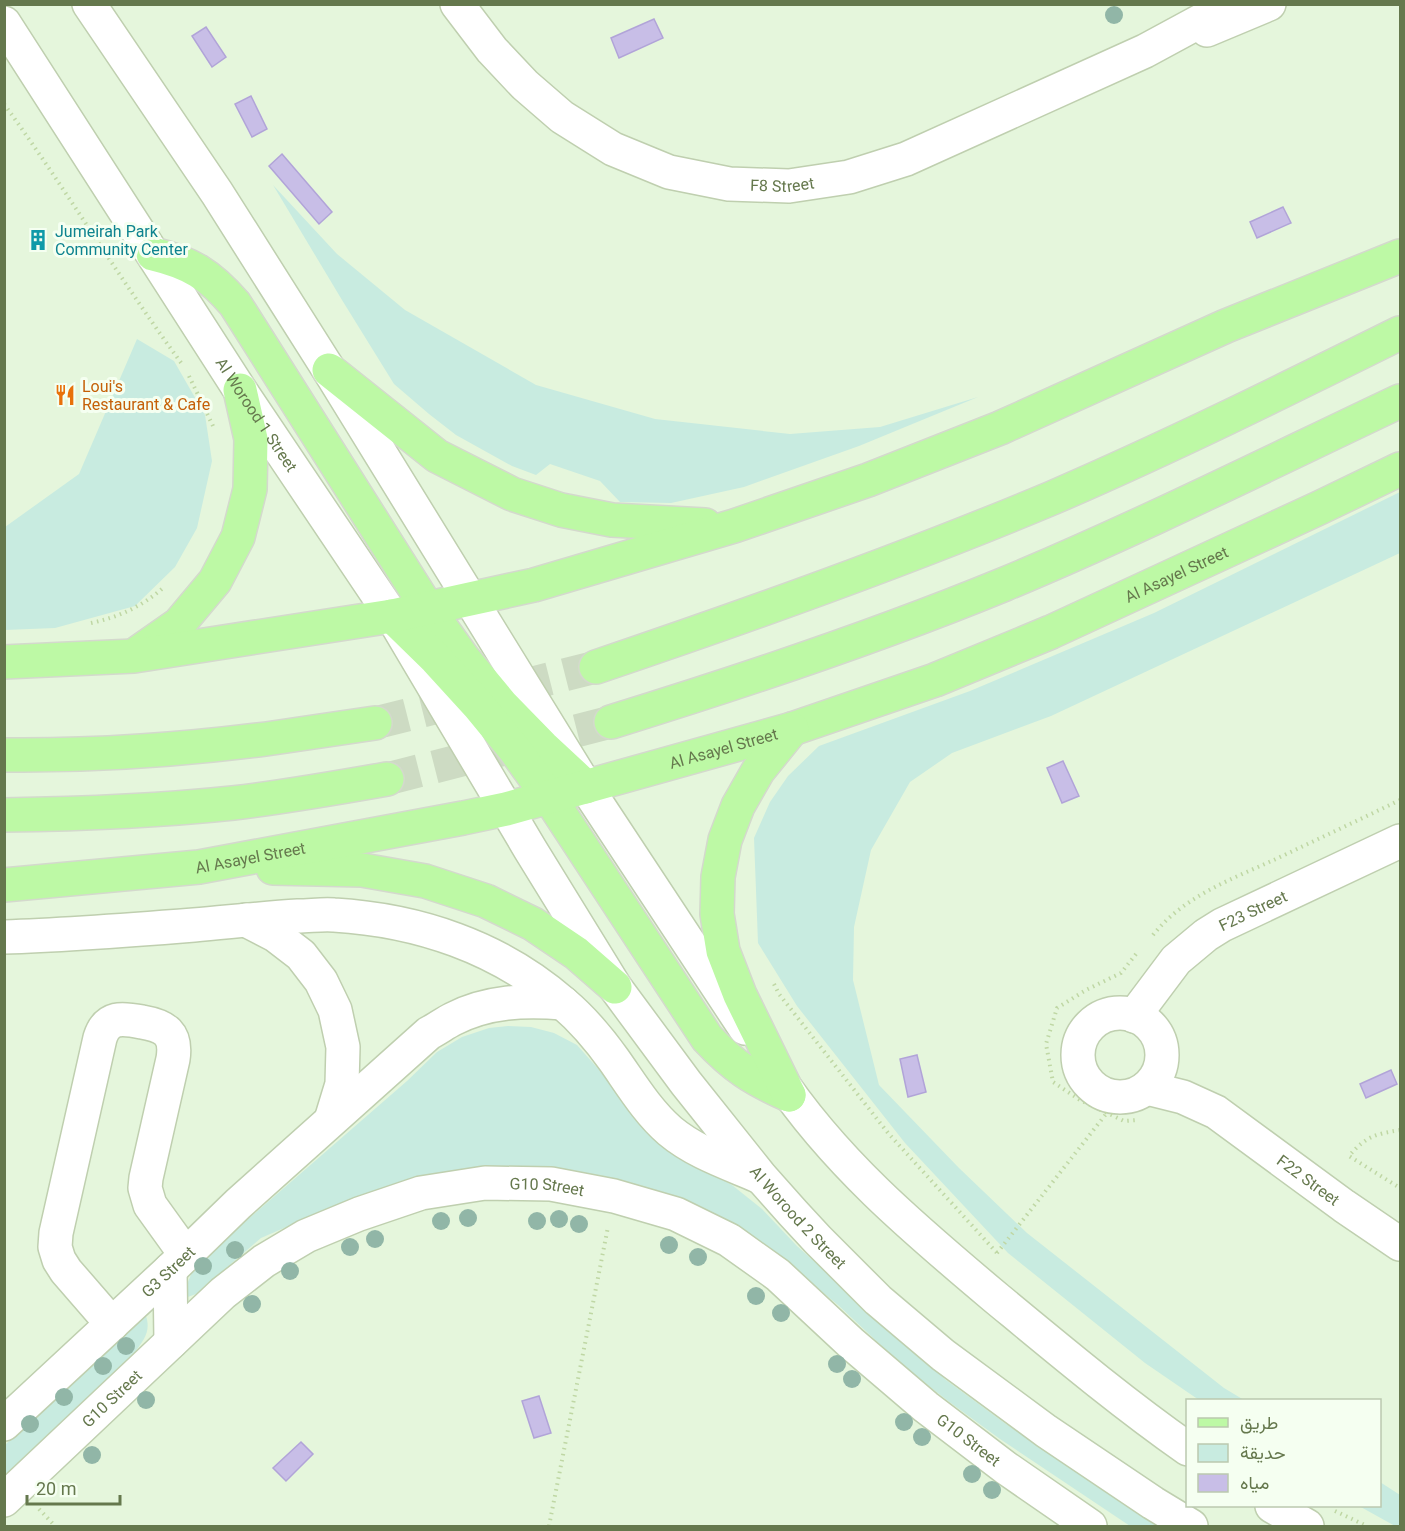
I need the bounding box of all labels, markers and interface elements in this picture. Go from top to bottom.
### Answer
street label: F8 Street [750,173,815,196]
place label: Jumeirah Park Community Center [55,222,188,259]
building icon: Jumeirah Park Community Center [26,228,50,252]
street label: Al Worood 1 Street [212,354,301,475]
place label: Loui's Restaurant & Cafe [82,377,210,414]
restaurant icon: Loui's Restaurant & Cafe [53,383,77,407]
street label: Al Asayel Street [1122,542,1231,607]
street label: Al Asayel Street [667,724,780,773]
street label: Al Asayel Street [194,838,307,877]
street label: F23 Street [1216,887,1290,935]
street label: F22 Street [1273,1151,1343,1210]
street label: Al Worood 2 Street [746,1162,850,1273]
street label: G10 Street [509,1174,586,1200]
street label: G3 Street [138,1242,199,1301]
street label: G10 Street [78,1366,146,1431]
legend [1186,1399,1381,1507]
street label: G10 Street [933,1410,1004,1470]
text: طريق [1240,1412,1278,1434]
text: حديقة [1240,1442,1286,1463]
scale bar [27,1468,120,1506]
text: مياه [1240,1472,1269,1493]
text: 20 m [36,1478,76,1499]

